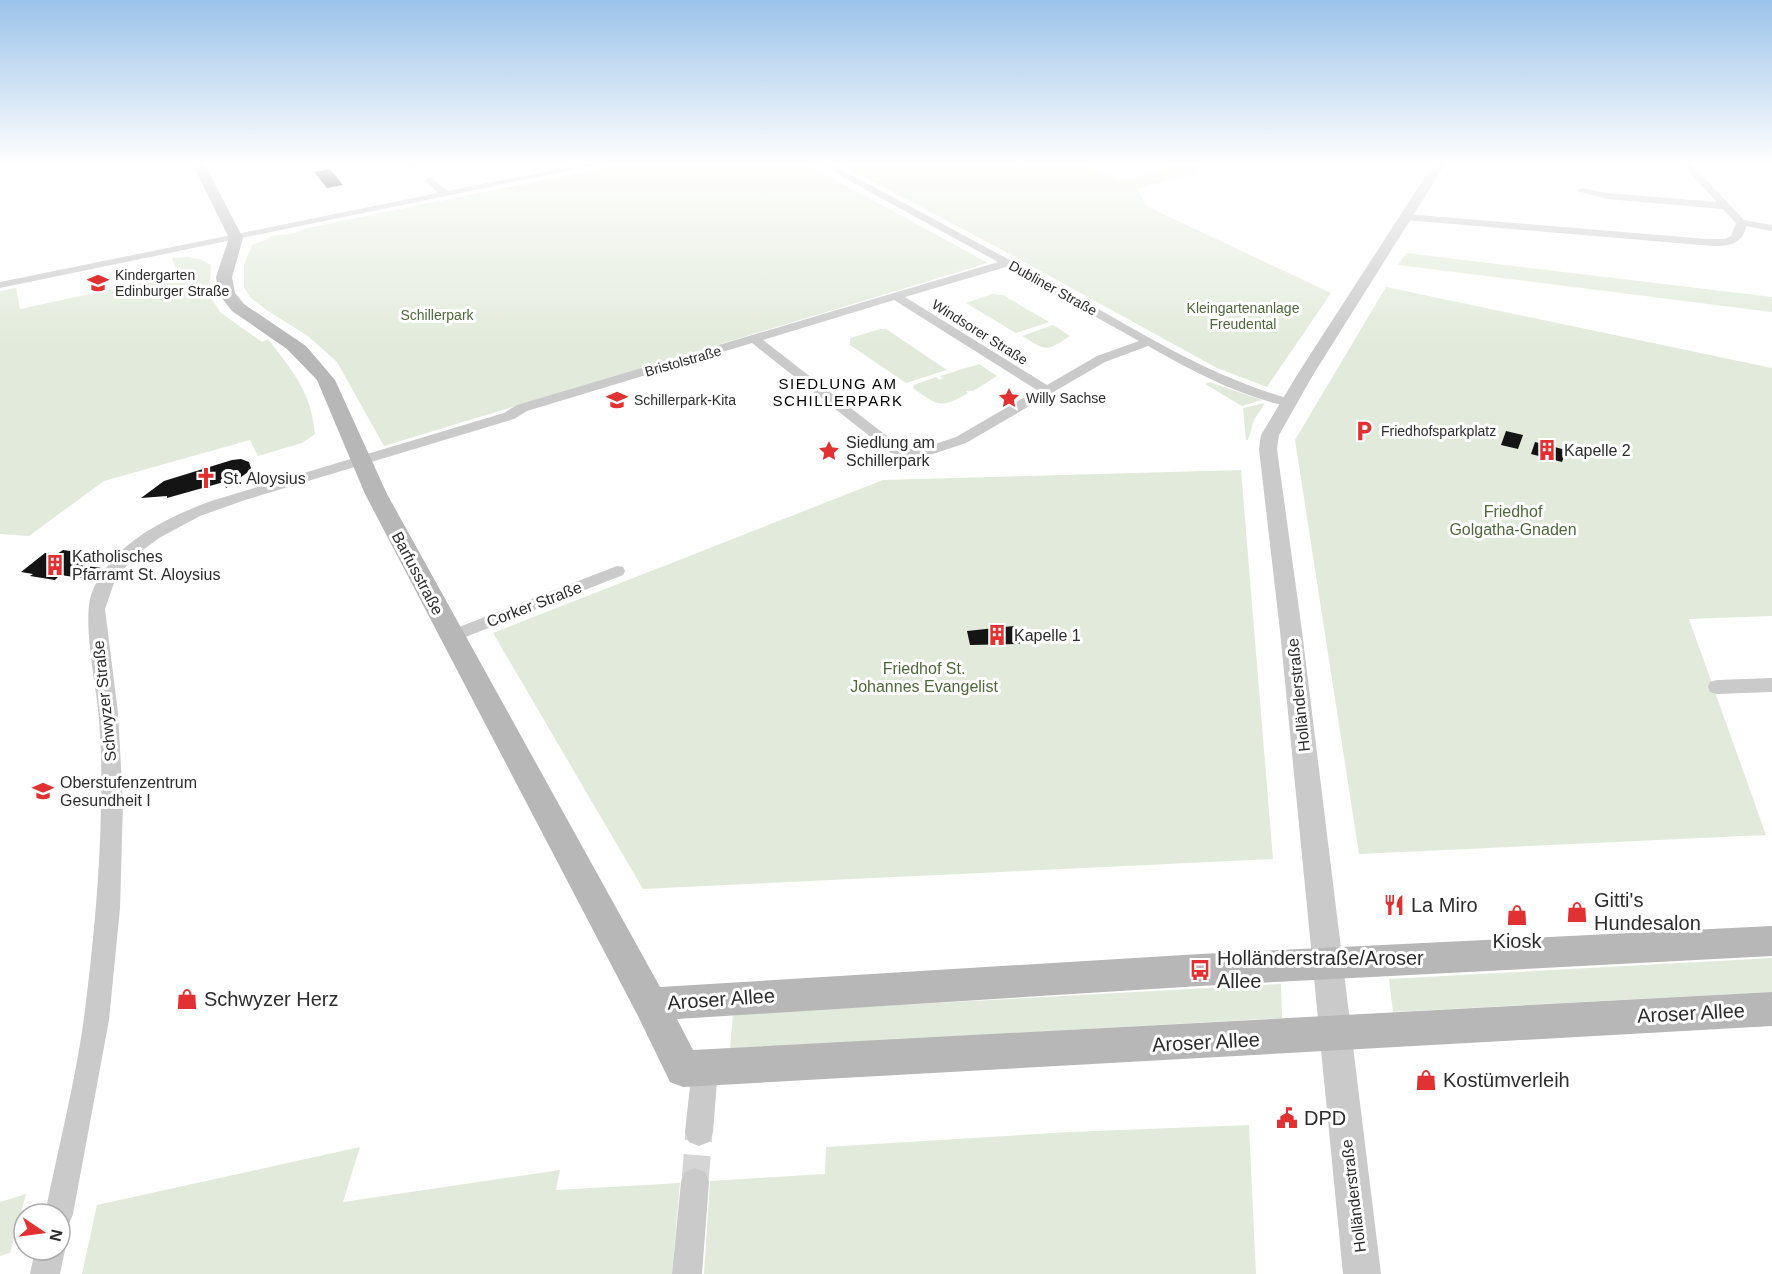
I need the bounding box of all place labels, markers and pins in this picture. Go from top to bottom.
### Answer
place label: Kindergarten Edinburger Straße [115,267,230,299]
school or university icon: Kindergarten Edinburger Straße [86,271,110,295]
place icon: Willy Sachse [997,386,1021,410]
school or university icon: Schillerpark-Kita [605,388,629,412]
place label: Willy Sachse [1026,390,1106,406]
place label: Schillerpark-Kita [634,392,736,408]
parking icon: Friedhofsparkplatz [1352,419,1376,443]
place label: Friedhofsparkplatz [1381,423,1496,439]
place label: Siedlung am Schillerpark [846,434,935,469]
building icon: Kapelle 2 [1535,438,1559,462]
place icon: Siedlung am Schillerpark [817,439,841,463]
place label: Kapelle 2 [1564,442,1631,459]
church icon: St. Aloysius [194,466,218,490]
place label: St. Aloysius [223,470,306,487]
place label: Katholisches Pfarramt St. Aloysius [72,548,221,583]
building icon: Katholisches Pfarramt St. Aloysius [43,553,67,577]
building icon: Kapelle 1 [985,623,1009,647]
place label: Kapelle 1 [1014,627,1081,644]
place label: Oberstufenzentrum Gesundheit I [60,774,197,809]
school or university icon: Oberstufenzentrum Gesundheit I [31,779,55,803]
place label: Gitti's Hundesalon [1594,889,1701,934]
restaurant icon: La Miro [1382,893,1406,917]
place label: La Miro [1411,894,1478,916]
shop icon: Gitti's Hundesalon [1565,900,1589,924]
shop icon: Kiosk [1505,903,1529,927]
place label: Kiosk [1493,930,1542,952]
place label: Holländerstraße/Aroser Allee [1217,947,1424,992]
bus stop icon: Holländerstraße/Aroser Allee [1188,958,1212,982]
shop icon: Schwyzer Herz [175,987,199,1011]
place label: Schwyzer Herz [204,988,338,1010]
shop icon: Kostümverleih [1414,1068,1438,1092]
place label: Kostümverleih [1443,1069,1570,1091]
public building icon: DPD [1275,1106,1299,1130]
place label: DPD [1304,1107,1346,1129]

